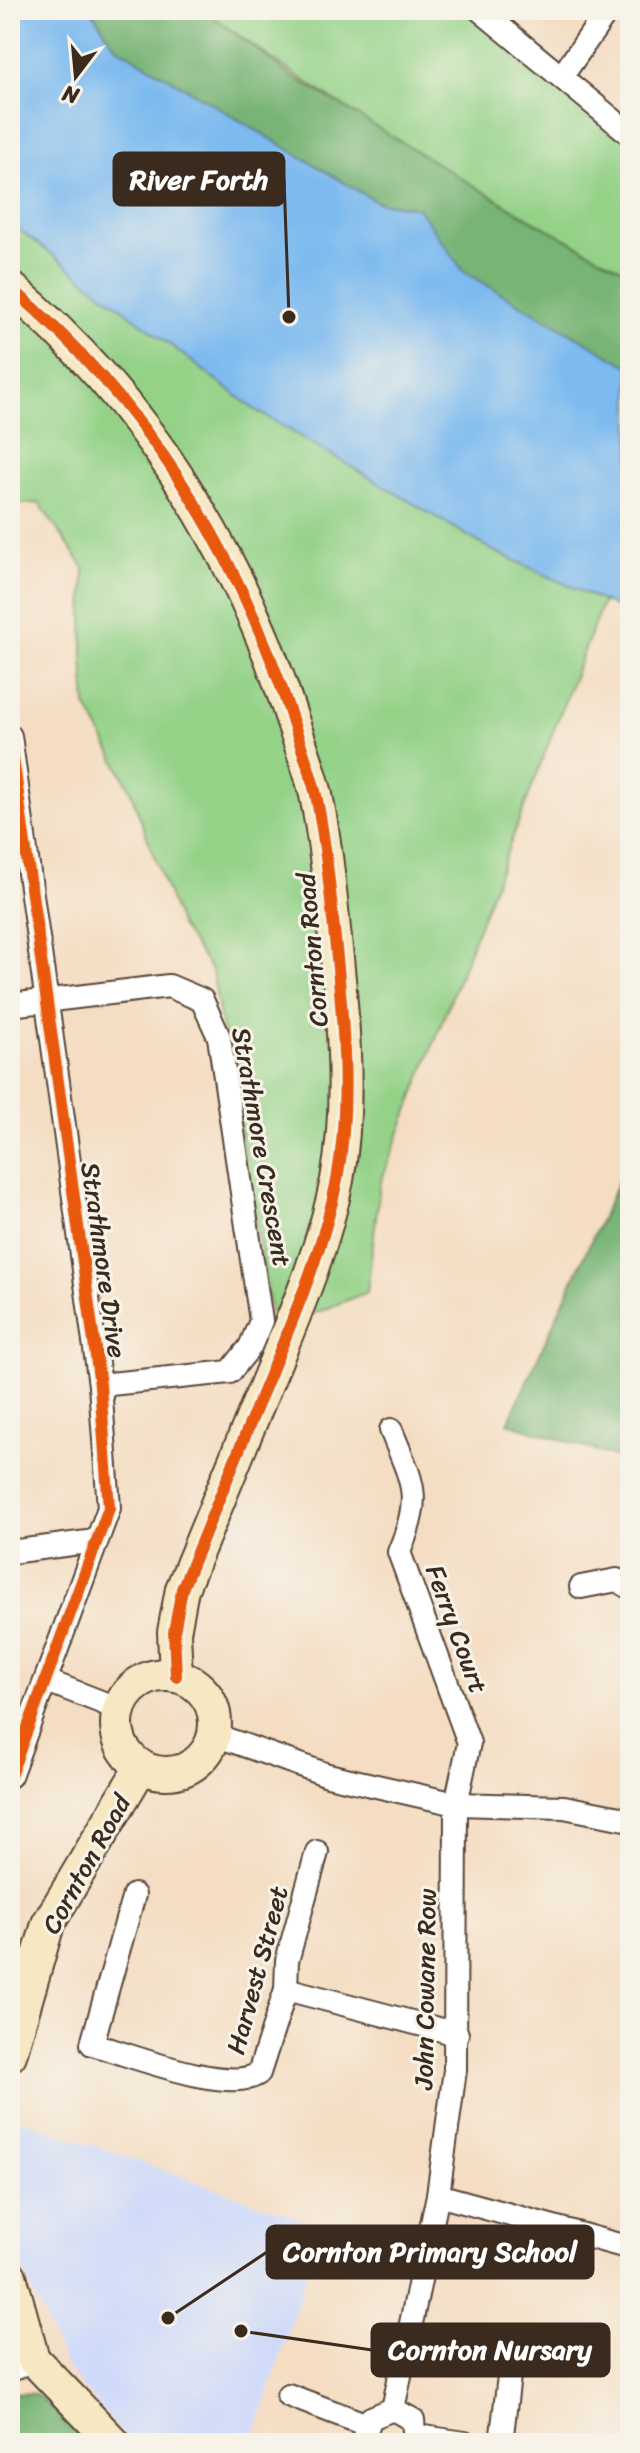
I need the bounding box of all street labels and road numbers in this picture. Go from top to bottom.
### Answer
street label: Cornton Road [282,869,342,1029]
street label: Strathmore Crescent [218,1024,306,1270]
street label: Strathmore Drive [67,1159,141,1361]
street label: Ferry Court [412,1558,502,1700]
street label: Cornton Road [29,1784,145,1942]
street label: Harvest Street [212,1881,302,2059]
street label: John Cowane Row [400,1888,450,2091]

